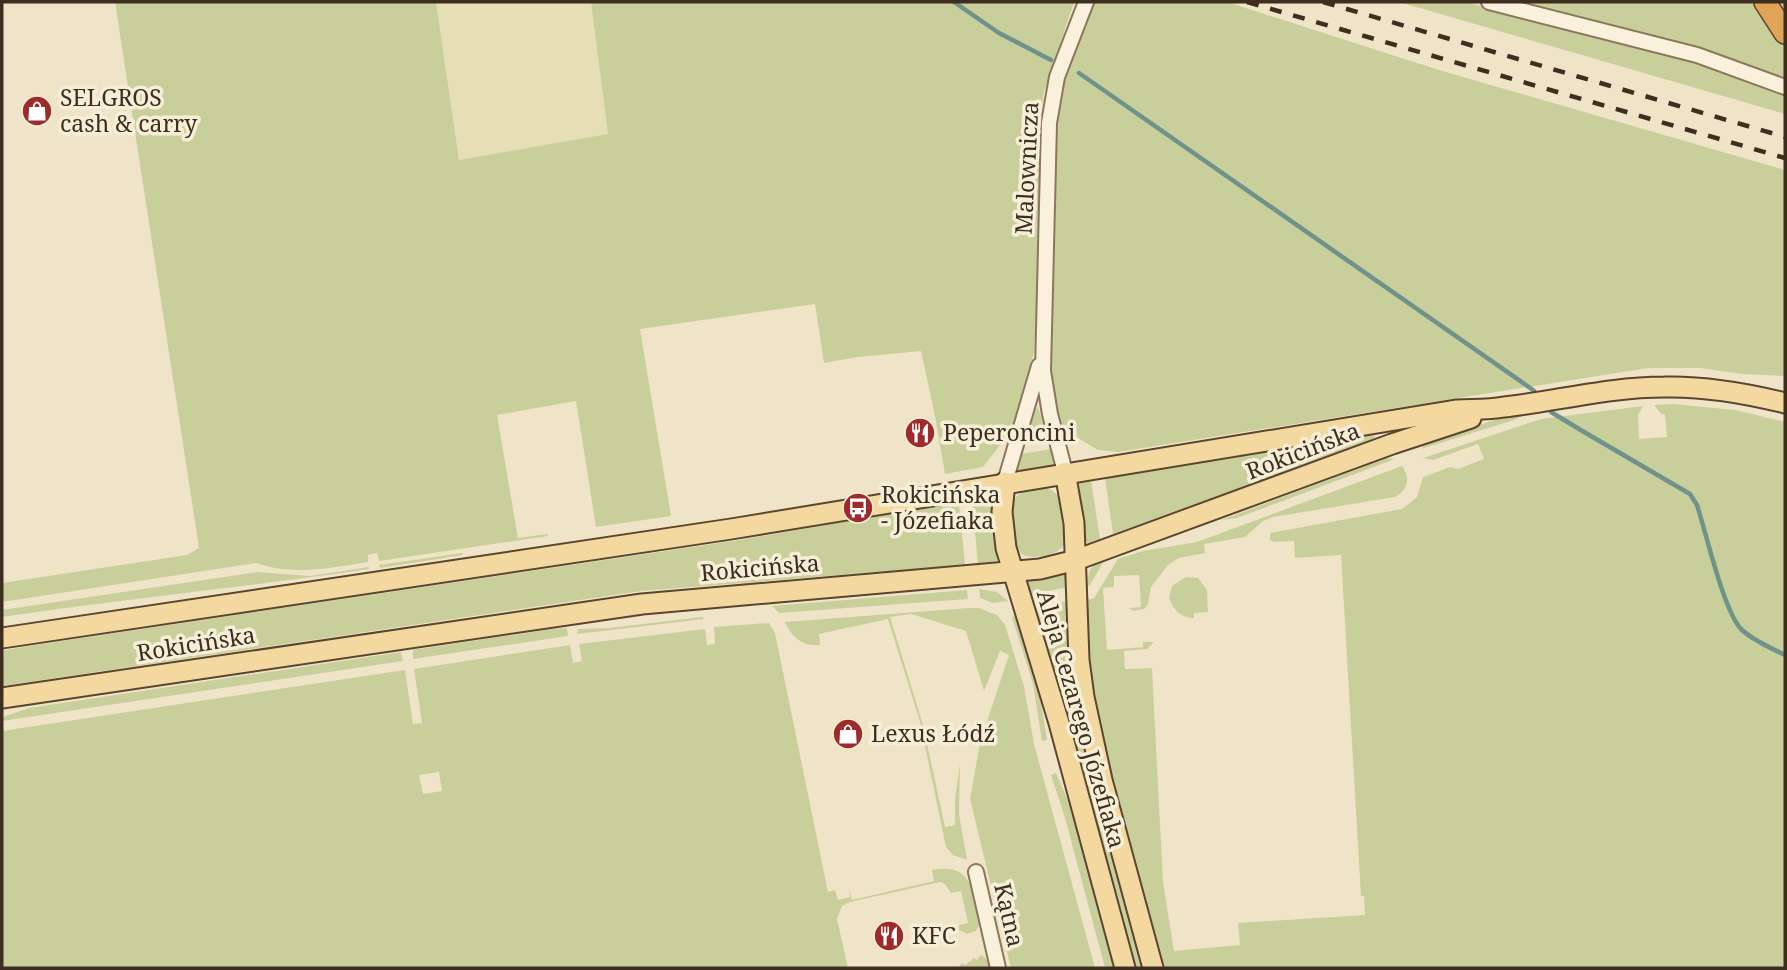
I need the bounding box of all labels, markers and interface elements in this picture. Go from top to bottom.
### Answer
place label: SELGROS cash & carry [60,81,197,139]
shop icon: SELGROS cash & carry [20,94,54,128]
street label: Malownicza [1007,101,1045,235]
street label: Rokicińska [1241,414,1364,486]
restaurant icon: Peperoncini [903,416,937,450]
place label: Peperoncini [943,416,1076,448]
place label: Rokicińska - Józefiaka [881,478,1000,536]
bus stop icon: Rokicińska - Józefiaka [841,491,875,525]
street label: Rokicińska [699,546,821,588]
street label: Aleja Cezarego Józefiaka [1030,586,1134,852]
street label: Rokicińska [134,618,257,668]
shop icon: Lexus Łódź [831,717,865,751]
place label: Lexus Łódź [871,717,995,749]
street label: Kątna [987,880,1033,950]
restaurant icon: KFC [872,919,906,953]
place label: KFC [912,919,956,951]

